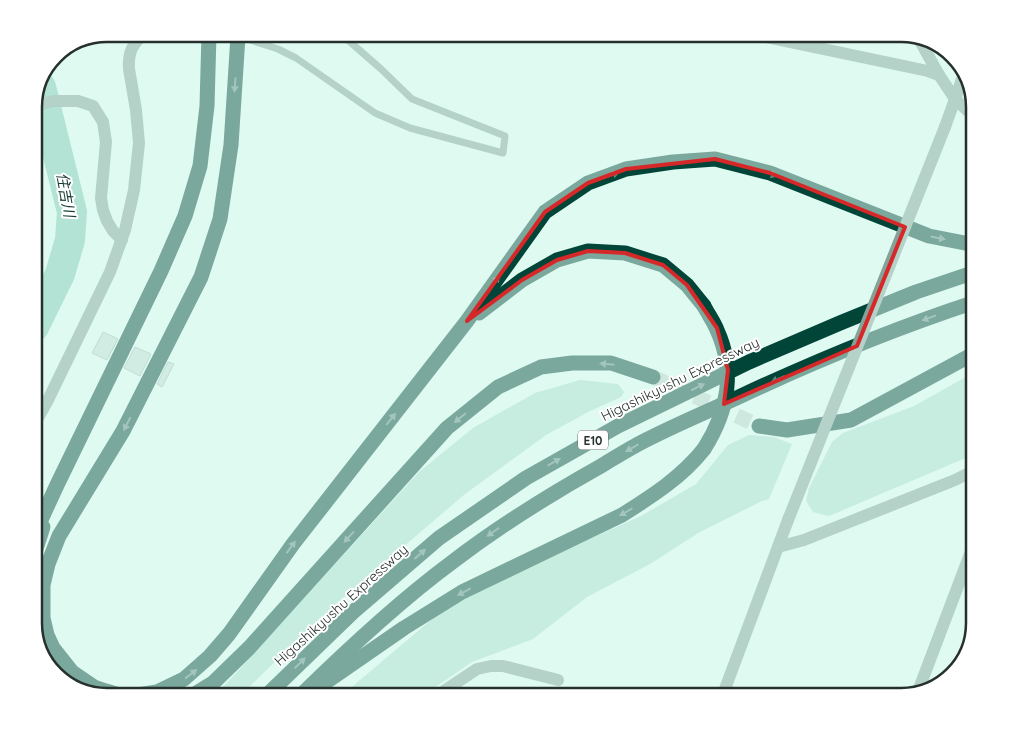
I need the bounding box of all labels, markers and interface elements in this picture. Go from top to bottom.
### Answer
one-way arrow [231,77,239,93]
one-way arrow [604,170,619,178]
one-way arrow [763,170,778,178]
water label: 住吉川 [53,171,80,221]
one-way arrow [931,234,946,242]
one-way arrow [490,275,500,288]
one-way arrow [922,315,936,323]
street label: Higashikyushu Expressway [598,333,762,425]
one-way arrow [598,359,614,367]
one-way arrow [771,375,785,383]
one-way arrow [691,383,705,391]
one-way arrow [454,412,467,423]
one-way arrow [386,413,397,426]
one-way arrow [123,417,131,431]
road number: E10 [578,430,608,450]
one-way arrow [624,444,639,452]
one-way arrow [547,458,561,466]
one-way arrow [619,508,632,517]
one-way arrow [486,527,500,537]
one-way arrow [344,530,355,543]
street label: Higashikyushu Expressway [270,540,412,670]
one-way arrow [286,540,296,554]
one-way arrow [414,548,426,560]
one-way arrow [457,587,471,596]
one-way arrow [294,657,306,669]
one-way arrow [184,668,197,679]

